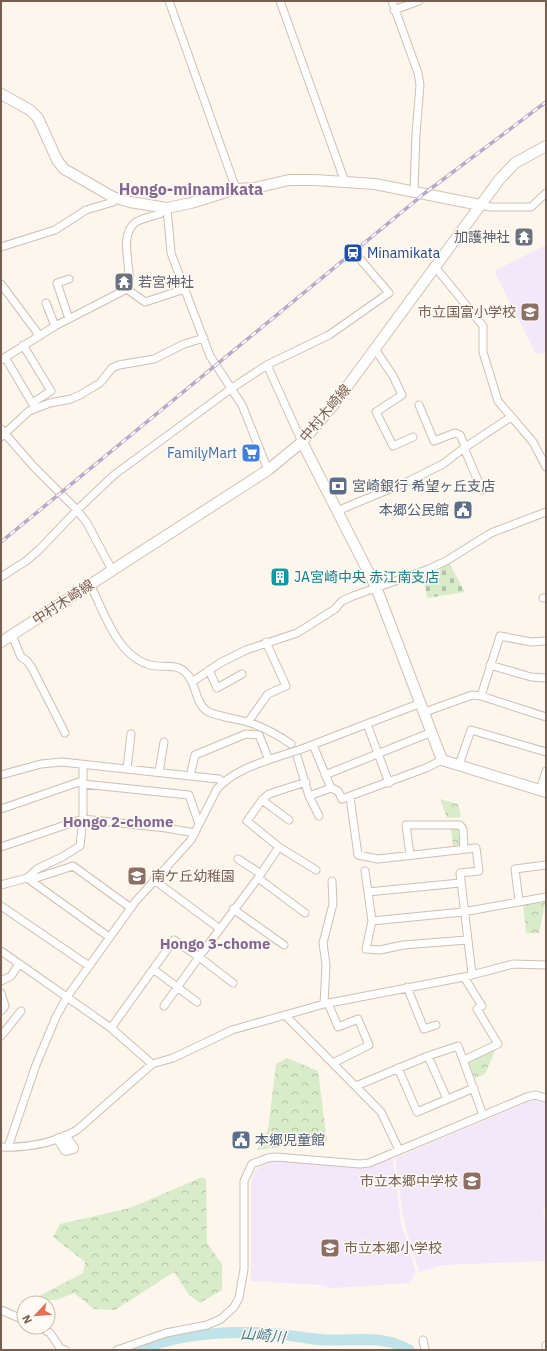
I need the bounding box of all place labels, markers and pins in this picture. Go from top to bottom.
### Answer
temple icon: 加護神社 [513,226,535,248]
place label: 加護神社 [454,228,510,246]
station icon: Minamikata [342,242,364,264]
place label: Minamikata [367,244,441,262]
temple icon: 若宮神社 [113,271,135,293]
place label: 若宮神社 [138,273,194,291]
school or university icon: 市立国富小学校 [519,301,541,323]
place label: 市立国富小学校 [418,303,516,321]
supermarket icon: FamilyMart [240,442,262,464]
place label: FamilyMart [167,444,237,462]
bank icon: 宮崎銀行 希望ヶ丘支店 [327,475,349,497]
place label: 宮崎銀行 希望ヶ丘支店 [352,477,495,495]
public building icon: 本郷公民館 [452,499,474,521]
place label: 本郷公民館 [379,501,449,519]
building icon: JA宮崎中央 赤江南支店 [269,566,291,588]
place label: JA宮崎中央 赤江南支店 [294,568,439,586]
school or university icon: 南ケ丘幼稚園 [126,865,148,887]
place label: 南ケ丘幼稚園 [151,867,235,885]
public building icon: 本郷児童館 [230,1129,252,1151]
place label: 本郷児童館 [255,1131,325,1149]
school or university icon: 市立本郷中学校 [461,1170,483,1192]
place label: 市立本郷中学校 [360,1172,458,1190]
school or university icon: 市立本郷小学校 [319,1237,341,1259]
place label: 市立本郷小学校 [344,1239,442,1257]

